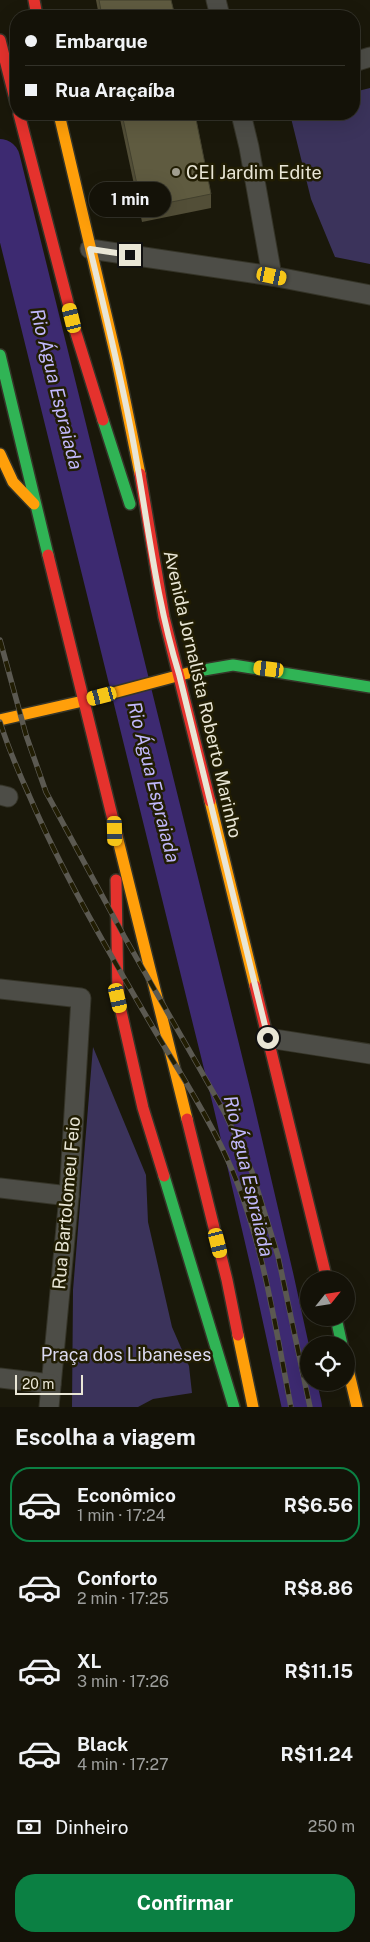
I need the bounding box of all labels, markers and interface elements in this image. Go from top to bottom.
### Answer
text: Embarque [55,30,148,52]
text: Rua Araçaíba [55,79,175,101]
place label: CEI Jardim Edite [186,162,322,183]
marker: CEI Jardim Edite [170,166,182,178]
callout: 1 min [89,182,171,218]
text: 1 min [111,190,149,209]
route end [119,244,141,266]
car [255,266,288,286]
car [61,302,82,334]
water label: Rio Água Espraiada [26,306,88,472]
street label: Avenida Jornalista Roberto Marinho [160,548,246,840]
car [253,660,284,678]
car [85,685,118,707]
water label: Rio Água Espraiada [123,699,185,865]
car [107,816,122,846]
car [107,982,128,1014]
route start [257,1027,279,1049]
water label: Rio Água Espraiada [220,1093,278,1259]
street label: Rua Bartolomeu Feio [48,1116,84,1290]
car [207,1227,228,1259]
north arrow [300,1271,355,1326]
map controls [300,1271,355,1391]
button: locate [300,1336,355,1391]
park label: Praça dos Libaneses [41,1344,211,1365]
scale bar [15,1372,82,1395]
text: 20 m [22,1376,54,1392]
text: Escolha a viagem [15,1424,196,1450]
icon: car [17,1482,62,1527]
text: Econômico [77,1484,176,1506]
text: R$6.56 [284,1494,353,1516]
text: 1 min · 17:24 [77,1506,166,1525]
icon: car [17,1565,62,1610]
text: Conforto [77,1567,157,1589]
text: R$8.86 [284,1577,353,1599]
text: 2 min · 17:25 [77,1589,169,1608]
icon: car [17,1648,62,1693]
text: XL [77,1650,102,1672]
text: R$11.15 [285,1660,353,1682]
text: 3 min · 17:26 [77,1672,169,1691]
icon: car [17,1731,62,1776]
text: Black [77,1733,128,1755]
text: R$11.24 [281,1743,353,1765]
text: 4 min · 17:27 [77,1755,169,1774]
icon: cash [15,1813,43,1841]
text: Dinheiro [55,1816,129,1838]
text: 250 m [308,1817,355,1836]
button: Confirmar [15,1874,355,1932]

